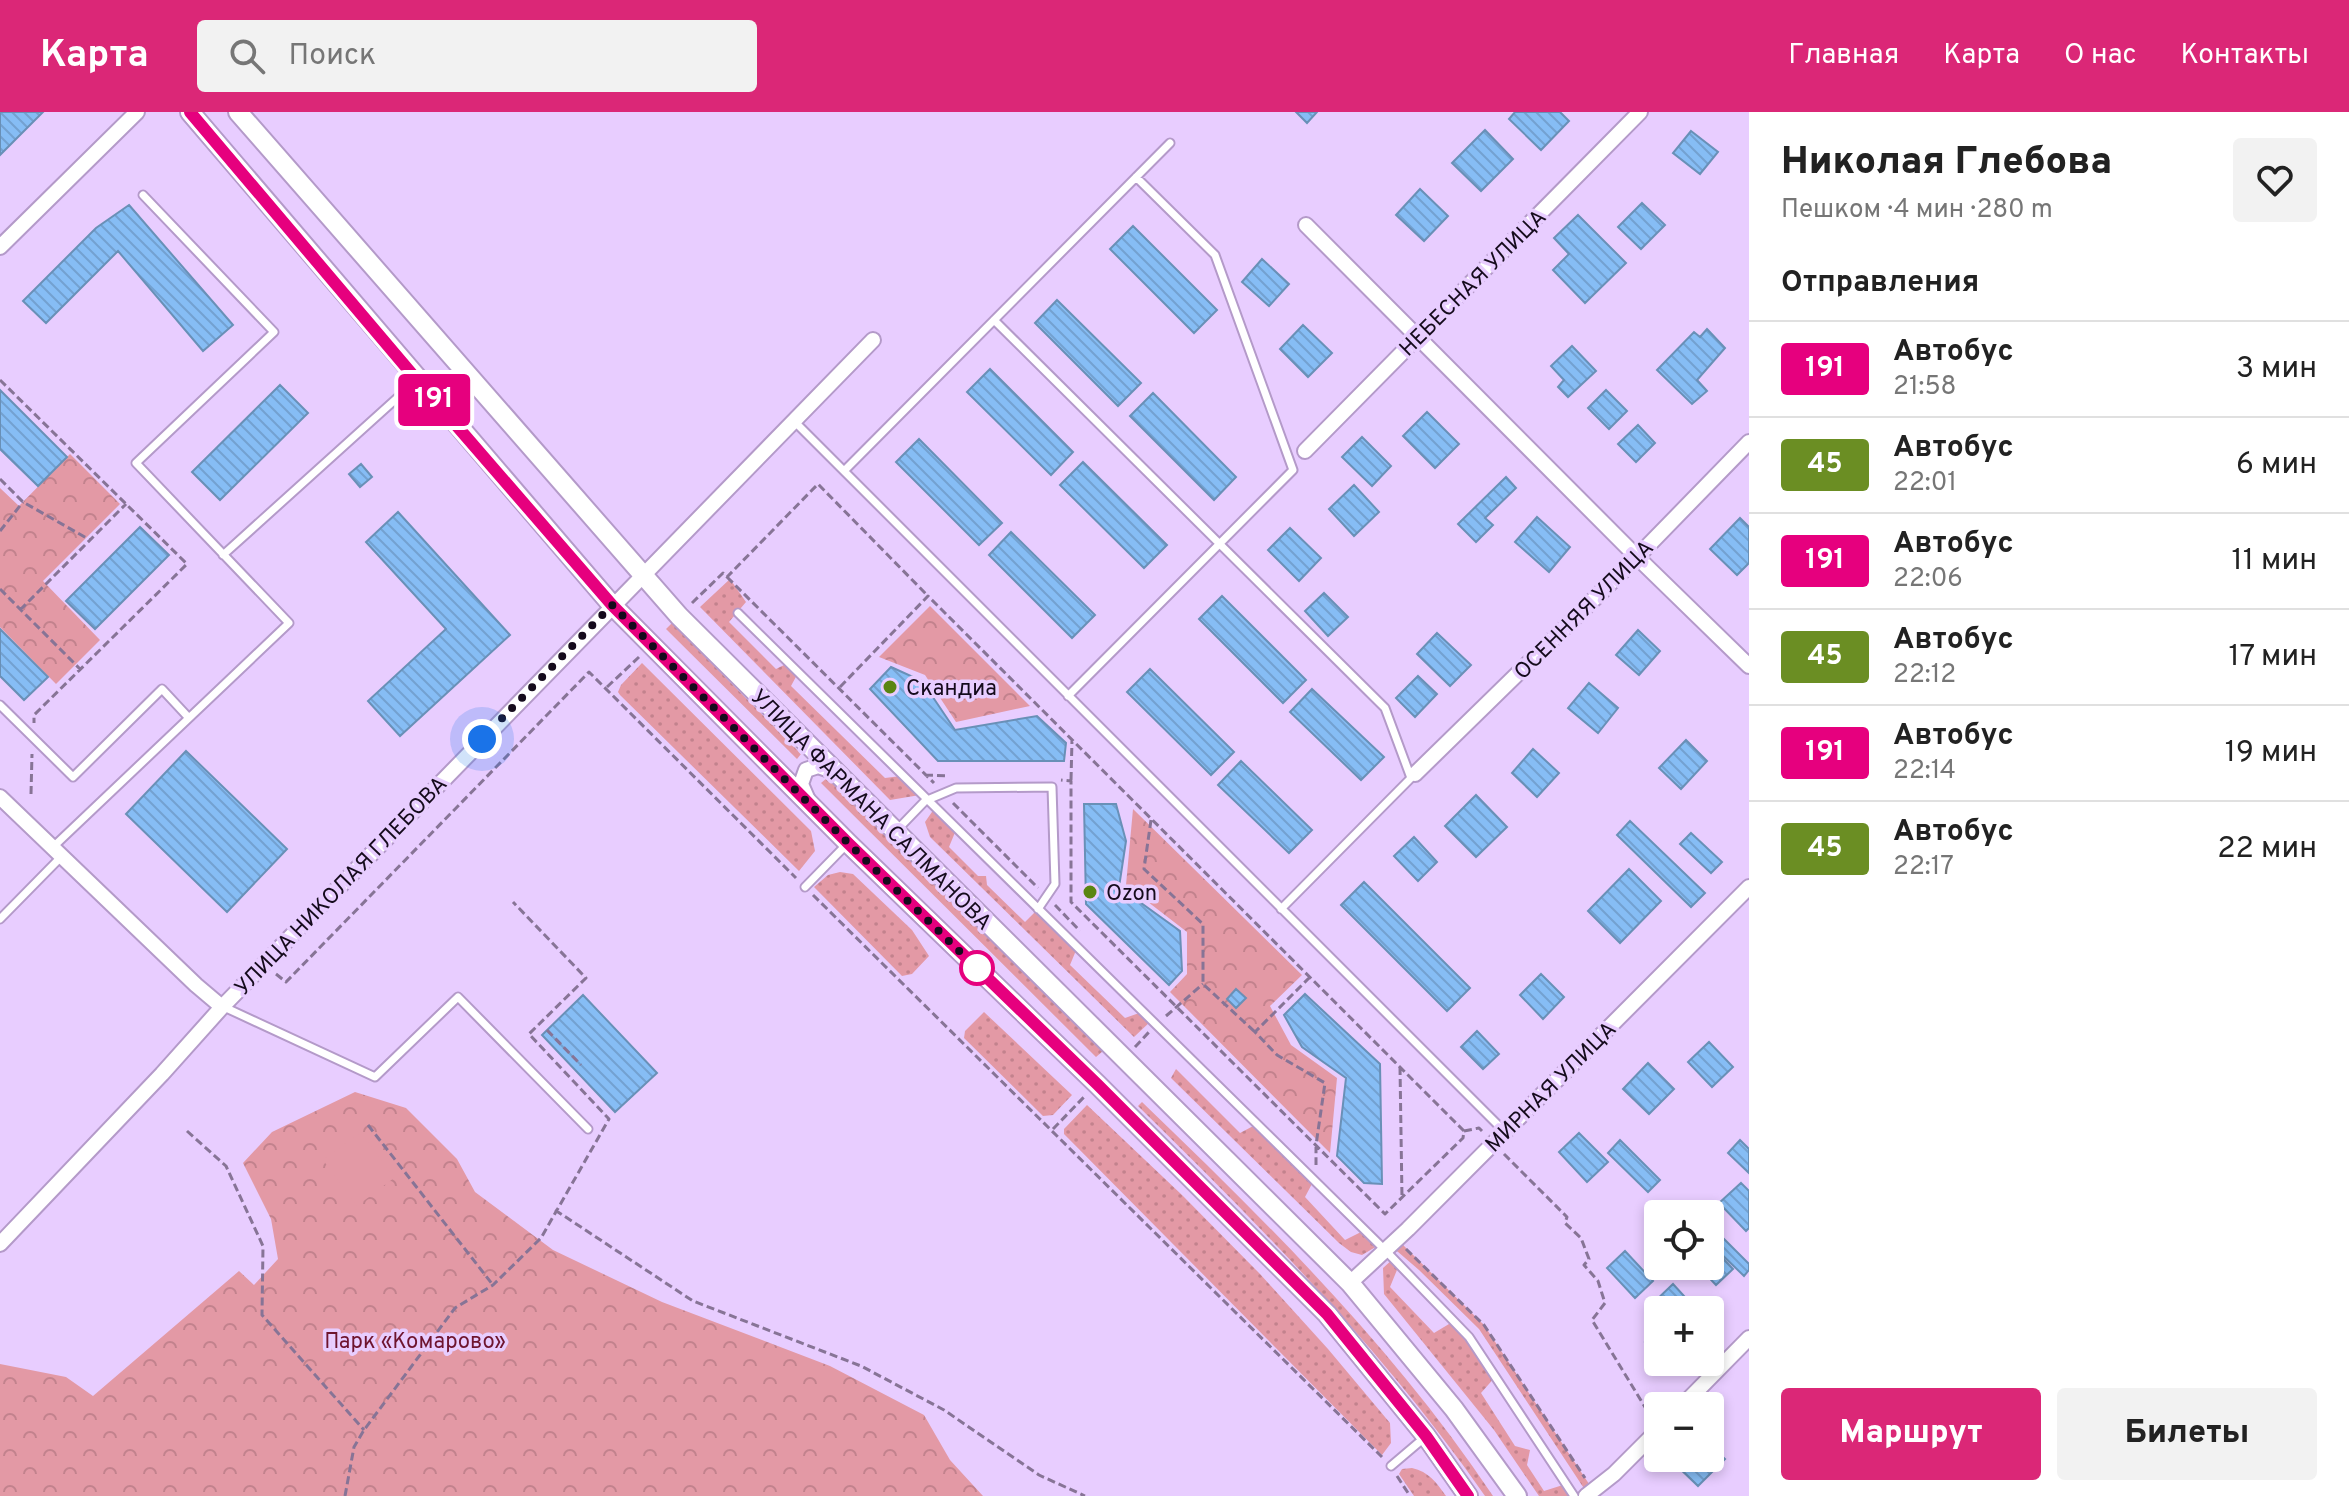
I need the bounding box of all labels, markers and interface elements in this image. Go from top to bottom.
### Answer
search box [197,20,757,92]
text: Карта [40,32,149,81]
icon: search [225,34,269,78]
text: Поиск [289,38,376,75]
text: Главная [1788,38,1899,74]
text: Карта [1943,38,2020,74]
text: О нас [2064,38,2137,74]
text: Контакты [2181,38,2309,74]
button: heart [2233,138,2317,222]
text: Николая Глебова [1781,139,2112,188]
text: Пешком · 4 мин · 280 m [1781,194,2053,227]
street label: НЕБЕСНАЯ УЛИЦА [1395,205,1553,363]
text: Отправления [1781,265,1979,302]
text: Автобус [1893,334,2014,371]
text: 191 [1805,351,1845,387]
text: 3 мин [2236,351,2317,388]
text: 21:58 [1893,371,1957,404]
line badge: 191 [388,374,480,426]
text: 191 [414,382,454,418]
text: Автобус [1893,430,2014,467]
text: 45 [1807,447,1843,483]
text: 6 мин [2236,447,2317,484]
text: 22:01 [1893,467,1957,500]
text: Автобус [1893,526,2014,563]
street label: ОСЕННЯЯ УЛИЦА [1509,535,1660,686]
text: 191 [1805,543,1845,579]
text: 11 мин [2232,543,2317,580]
text: 22:06 [1893,563,1963,596]
text: Автобус [1893,622,2014,659]
text: 45 [1807,639,1843,675]
text: 17 мин [2228,639,2317,676]
text: 22:12 [1893,659,1956,692]
place label: Скандиа [906,676,997,703]
marker: Скандиа [881,678,899,696]
street label: УЛИЦА ФАРМАНА САЛМАНОВА [744,685,996,937]
text: Автобус [1893,718,2014,755]
your location [462,719,502,759]
text: 191 [1805,735,1845,771]
text: 19 мин [2225,735,2317,772]
text: 22:14 [1893,755,1956,788]
street label: УЛИЦА НИКОЛАЯ ГЛЕБОВА [230,771,454,1002]
text: Автобус [1893,814,2014,851]
text: 45 [1807,831,1843,867]
text: 22 мин [2217,831,2317,868]
text: 22:17 [1893,851,1954,884]
place label: Ozon [1106,881,1157,908]
marker: Ozon [1081,883,1099,901]
unlabelled marker [960,951,994,985]
street label: МИРНАЯ УЛИЦА [1481,1017,1623,1159]
map controls [1644,1200,1724,1472]
button: locate [1644,1200,1724,1280]
button: + [1644,1296,1724,1376]
park label: Парк «Комарово» [324,1329,506,1356]
button: Маршрут [1781,1388,2041,1480]
button: Билеты [2057,1388,2317,1480]
button: − [1644,1392,1724,1472]

